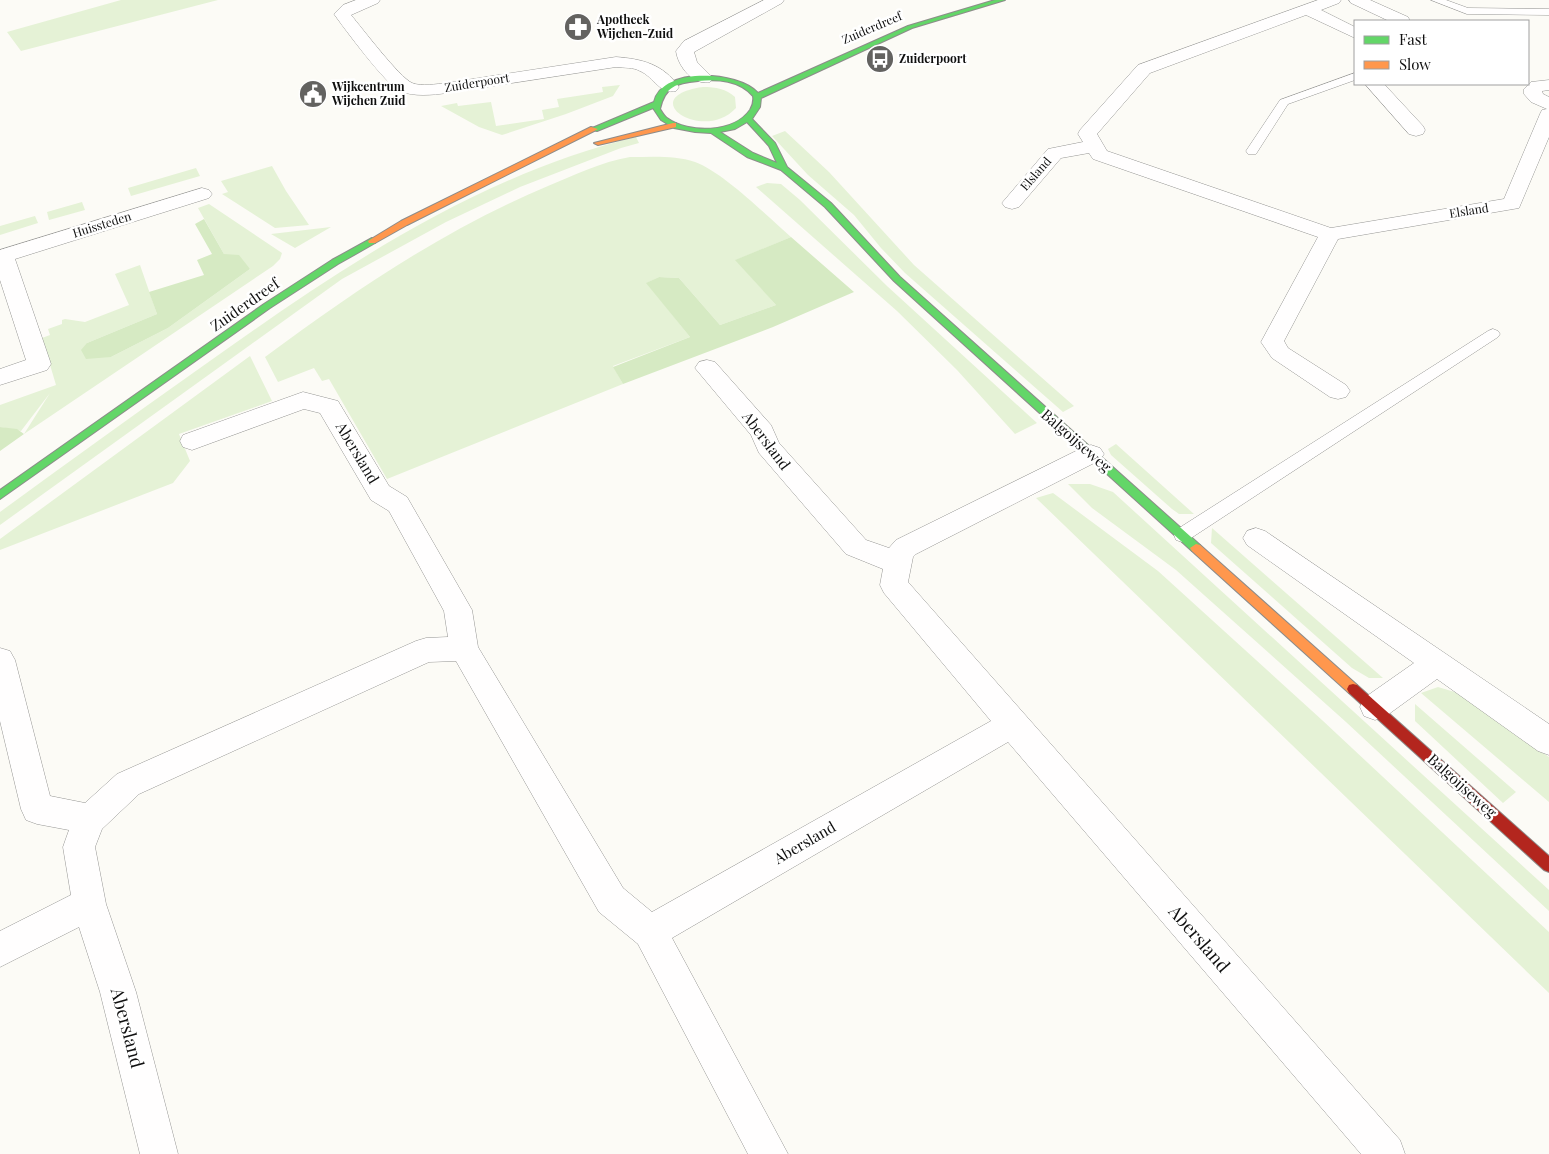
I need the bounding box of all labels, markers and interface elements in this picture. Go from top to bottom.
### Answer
street label: Zuiderdreef [839,7,905,47]
place label: Apotheek Wijchen-Zuid [596,11,673,41]
pharmacy icon: Apotheek Wijchen-Zuid [563,12,593,42]
legend [1354,20,1529,85]
text: Fast [1399,29,1428,49]
bus stop icon: Zuiderpoort [865,44,895,74]
place label: Zuiderpoort [899,50,967,66]
text: Slow [1399,54,1431,74]
street label: Zuiderpoort [443,69,511,95]
place label: Wijkcentrum Wijchen Zuid [331,78,405,108]
public building icon: Wijkcentrum Wijchen Zuid [298,79,328,109]
street label: Elsland [1016,153,1054,194]
street label: Elsland [1448,199,1490,221]
street label: Huissteden [70,208,133,241]
street label: Zuiderdreef [206,273,284,335]
street label: Balgoijseweg [1037,404,1116,476]
street label: Abersland [738,406,796,474]
street label: Abersland [331,417,384,487]
street label: Balgoijseweg [1424,749,1502,822]
street label: Abersland [769,816,839,868]
street label: Abersland [1163,899,1236,978]
street label: Abersland [106,984,150,1071]

